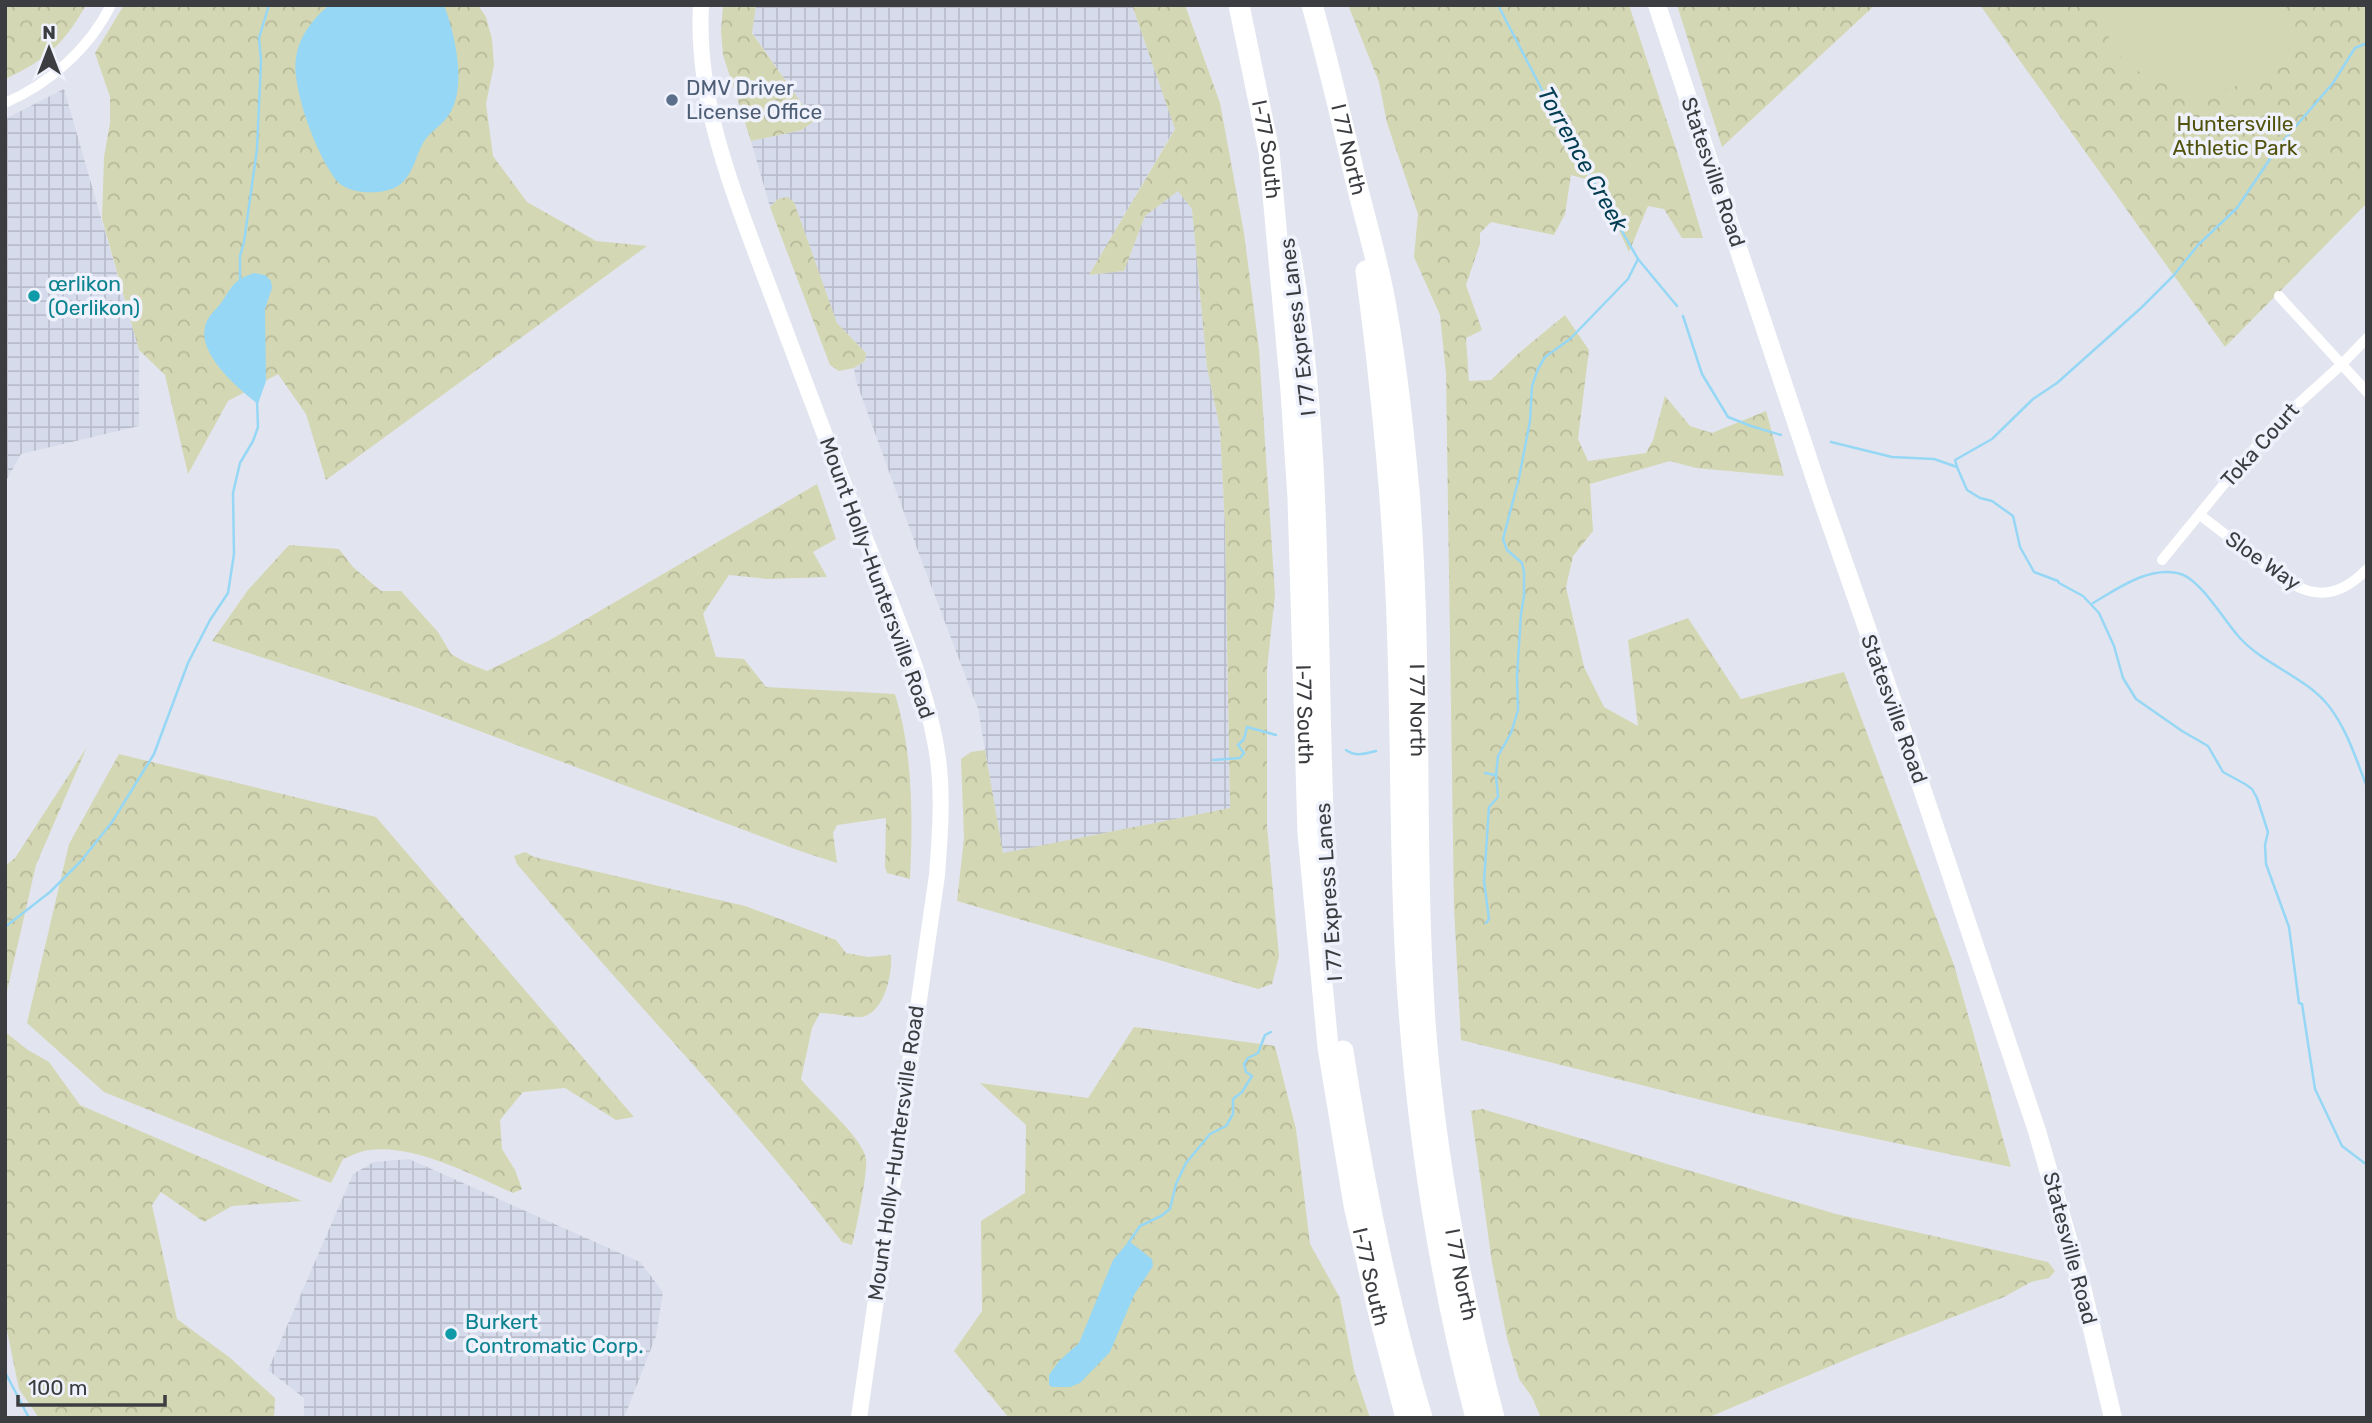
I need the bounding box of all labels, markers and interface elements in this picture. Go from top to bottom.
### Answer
north arrow [14,14,84,84]
text: N [42,21,56,44]
place label: DMV Driver License Office [686,75,822,124]
water label: Torrence Creek [1532,82,1635,237]
marker: DMV Driver License Office [664,92,680,108]
street label: Statesville Road [1676,94,1751,250]
street label: I-77 South [1247,97,1286,200]
street label: I 77 North [1326,101,1372,198]
park label: Huntersville Athletic Park [2172,111,2298,160]
street label: I 77 Express Lanes [1274,237,1321,417]
place label: œrlikon (Oerlikon) [48,271,140,320]
marker: œrlikon (Oerlikon) [26,288,42,304]
street label: Toka Court [2215,397,2304,492]
street label: Mount Holly-Huntersville Road [815,434,940,722]
street label: Sloe Way [2221,526,2306,596]
street label: Statesville Road [1856,631,1933,787]
street label: I 77 North [1405,663,1431,757]
street label: I-77 South [1291,664,1319,765]
street label: I 77 Express Lanes [1310,802,1347,982]
street label: Mount Holly-Huntersville Road [862,1004,929,1302]
street label: Statesville Road [2038,1169,2103,1327]
street label: I-77 South [1348,1225,1395,1328]
street label: I 77 North [1440,1226,1483,1323]
place label: Burkert Contromatic Corp. [465,1309,643,1358]
marker: Burkert Contromatic Corp. [443,1326,459,1342]
scale bar [18,1364,164,1408]
text: 100 m [28,1375,87,1400]

